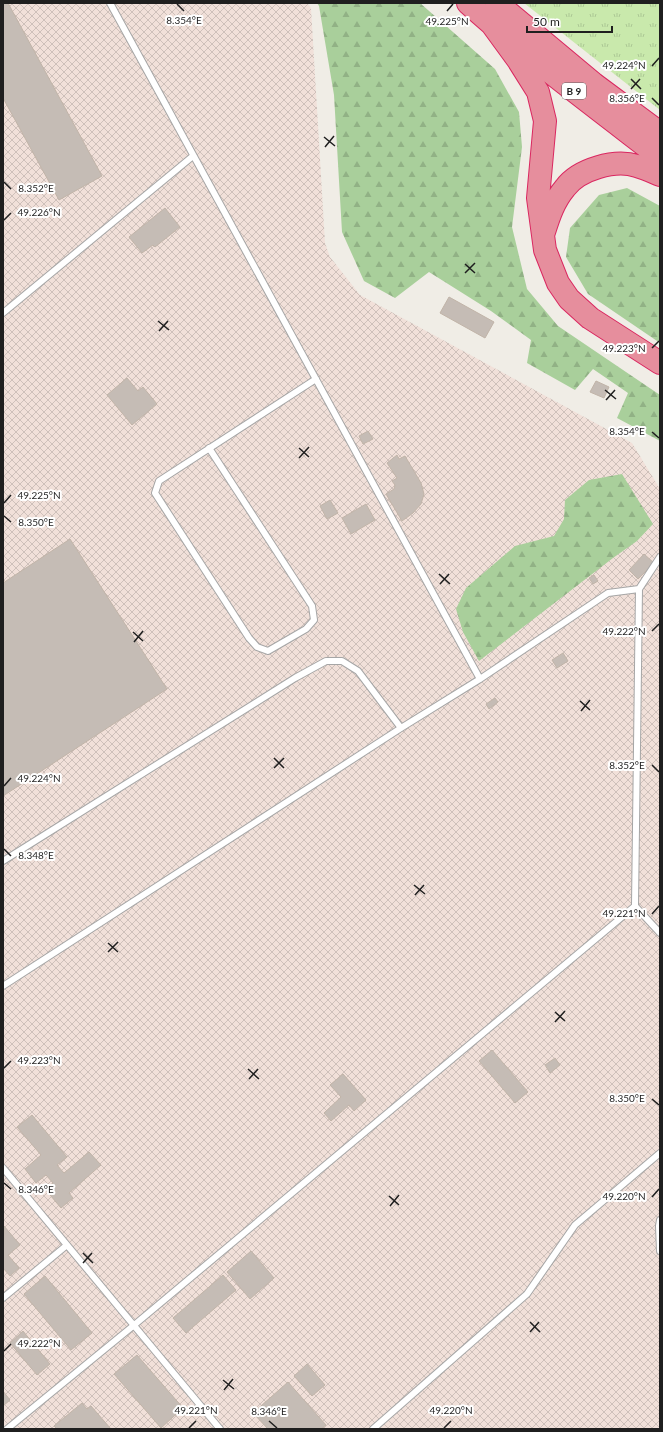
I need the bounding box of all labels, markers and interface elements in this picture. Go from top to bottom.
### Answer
scale bar [527,8,612,34]
text: 8.354°E [166,14,202,26]
text: 50 m [533,14,560,29]
text: 49.225°N [425,15,469,27]
text: 49.224°N [602,59,646,71]
road number: B 9 [562,83,586,99]
text: 8.356°E [609,92,645,104]
text: 8.352°E [18,182,54,194]
text: 49.226°N [17,206,61,218]
text: 49.223°N [602,342,646,354]
text: 8.354°E [609,425,645,437]
text: 49.225°N [17,489,61,501]
text: 8.350°E [18,516,54,528]
text: 49.222°N [602,625,646,637]
text: 8.352°E [609,759,645,771]
text: 49.224°N [17,772,61,784]
text: 8.348°E [18,849,54,861]
text: 49.221°N [602,907,646,919]
text: 49.223°N [17,1054,61,1066]
text: 8.350°E [609,1092,645,1104]
text: 8.346°E [18,1183,54,1195]
text: 49.220°N [602,1190,646,1202]
text: 49.222°N [17,1337,61,1349]
text: 49.221°N [174,1404,218,1416]
text: 49.220°N [429,1404,473,1416]
text: 8.346°E [251,1405,287,1417]

